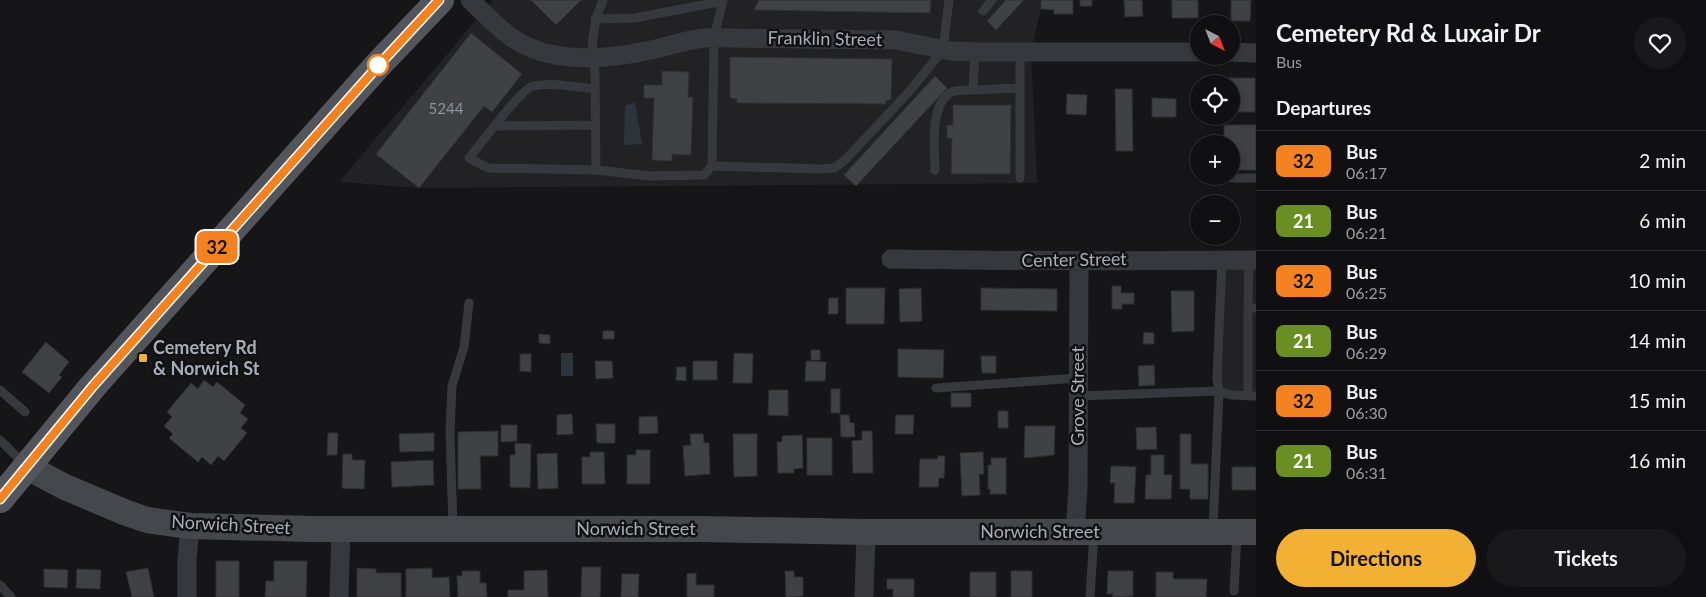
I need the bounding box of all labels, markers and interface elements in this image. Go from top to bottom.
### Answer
north arrow [1190,15,1240,65]
map controls [1190,15,1240,245]
button: heart [1634,17,1686,69]
text: Cemetery Rd & Luxair Dr [1276,18,1541,47]
street label: Franklin Street [768,26,883,50]
text: Bus [1276,52,1302,71]
unlabelled marker [367,54,389,76]
button: locate [1190,75,1240,125]
text: Departures [1276,96,1371,119]
house number: 5244 [429,99,464,117]
button: + [1190,135,1240,185]
text: Bus [1346,140,1377,163]
text: 2 min [1639,149,1686,172]
text: 32 [1293,150,1314,172]
text: 06:17 [1346,163,1387,182]
button: − [1190,195,1240,245]
text: Bus [1346,200,1377,223]
text: 6 min [1639,209,1686,232]
text: 21 [1293,210,1314,232]
text: 06:21 [1346,223,1387,242]
line badge: 32 [194,231,240,263]
text: 32 [207,236,227,258]
street label: Center Street [1021,247,1127,271]
text: Bus [1346,260,1377,283]
text: 10 min [1628,269,1686,292]
text: 32 [1293,270,1314,292]
text: 06:25 [1346,283,1387,302]
text: Bus [1346,320,1377,343]
text: 14 min [1628,329,1686,352]
text: 21 [1293,330,1314,352]
place label: Cemetery Rd & Norwich St [153,336,260,379]
text: 06:29 [1346,343,1387,362]
street label: Grove Street [1066,346,1088,446]
marker: Cemetery Rd & Norwich St [137,352,149,364]
text: Bus [1346,380,1377,403]
text: 15 min [1628,389,1686,412]
text: 32 [1293,390,1314,412]
text: 06:30 [1346,403,1387,422]
text: Bus [1346,440,1377,463]
text: 16 min [1628,449,1686,472]
text: 21 [1293,450,1314,472]
text: 06:31 [1346,463,1387,482]
street label: Norwich Street [171,510,292,538]
street label: Norwich Street [576,517,696,539]
street label: Norwich Street [980,520,1100,542]
button: Directions [1276,529,1476,587]
button: Tickets [1486,529,1686,587]

